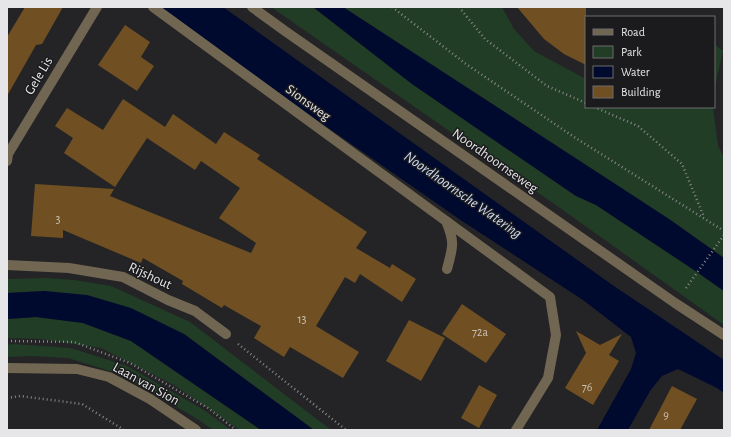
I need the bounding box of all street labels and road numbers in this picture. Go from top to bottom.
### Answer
street label: Gele Lis [22,55,56,97]
street label: Sionsweg [283,82,333,124]
street label: Noordhoornseweg [449,126,541,196]
street label: Rijshout [126,260,174,292]
street label: Laan van Sion [110,360,182,408]

